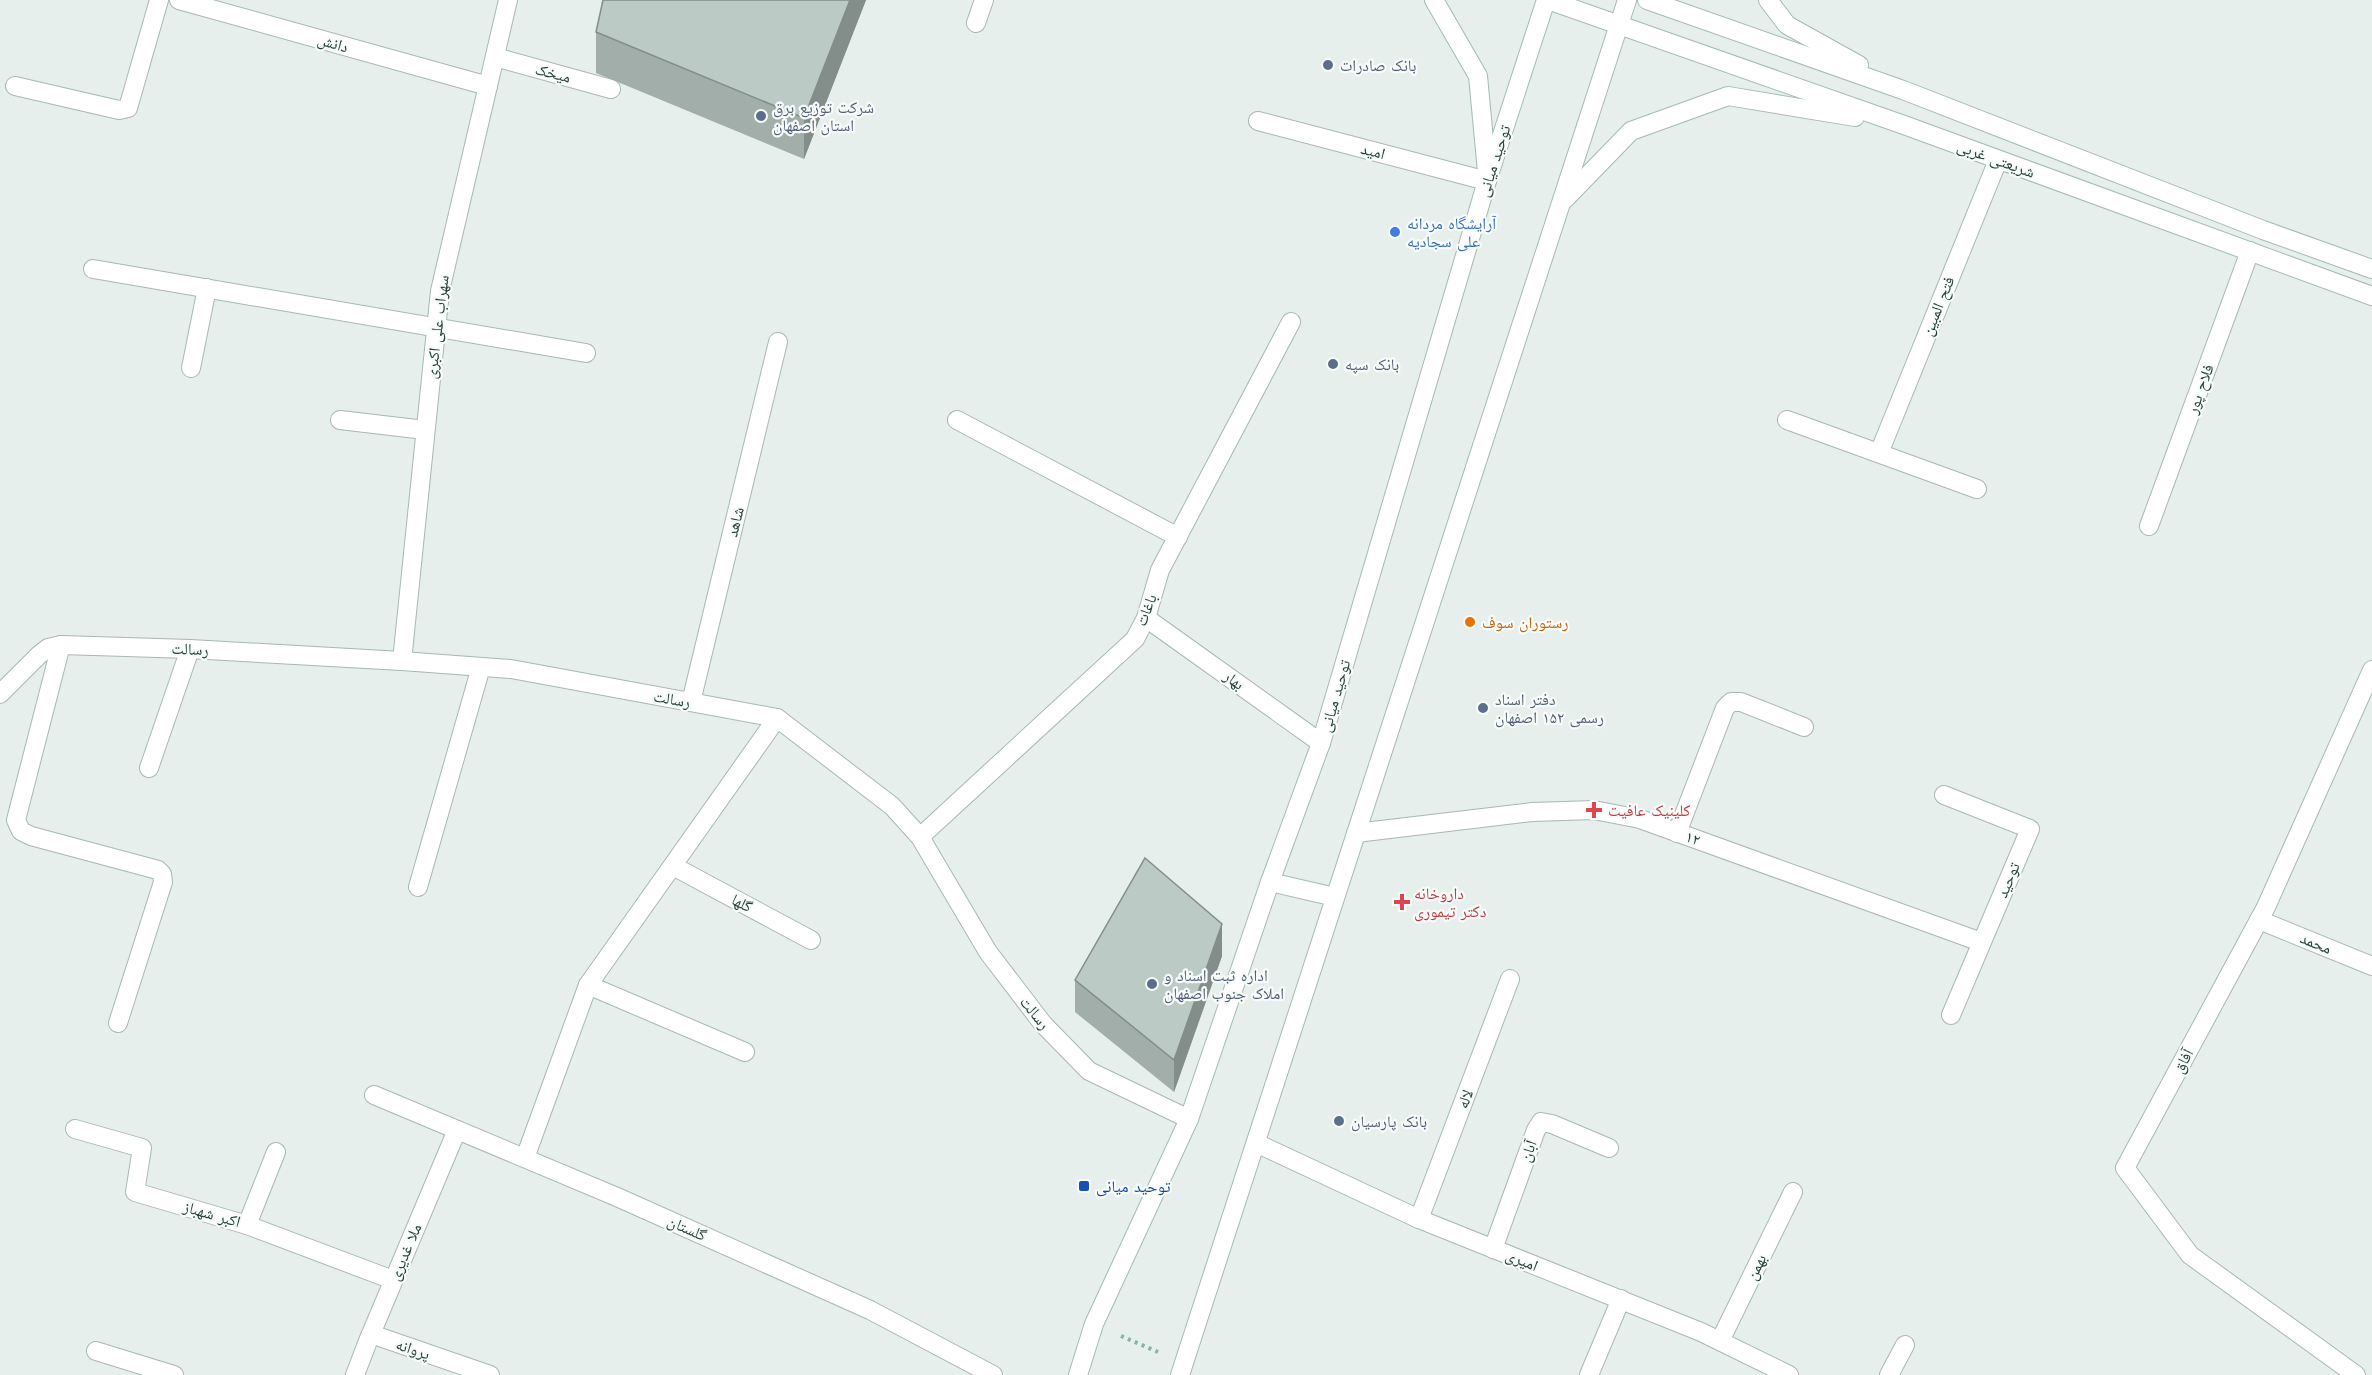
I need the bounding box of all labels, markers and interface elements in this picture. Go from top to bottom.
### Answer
street label: دانش [315,30,351,57]
place label: بانک صادرات [1340,56,1416,75]
marker: بانک صادرات [1321,58,1335,72]
street label: میخک [533,59,573,87]
place label: شرکت توزیع برق استان اصفهان [773,98,874,136]
marker: شرکت توزیع برق استان اصفهان [754,109,768,123]
street label: توحید میانی [1473,122,1516,200]
street label: شریعتی غربی [1954,136,2037,183]
street label: امید [1359,139,1387,163]
place label: آرایشگاه مردانه علی سجادیه [1407,214,1497,252]
marker: آرایشگاه مردانه علی سجادیه [1388,225,1402,239]
street label: سهراب علی اکبری [421,274,454,380]
street label: فتح المبین [1918,274,1959,339]
place label: بانک سپه [1345,355,1399,374]
marker: بانک سپه [1326,357,1340,371]
street label: فلاح پور [2182,362,2219,418]
street label: شاهد [722,505,748,539]
street label: باغات [1131,591,1161,629]
place label: رستوران سوف [1482,613,1568,633]
marker: رستوران سوف [1463,615,1477,629]
street label: رسالت [171,639,209,659]
street label: توحید میانی [1316,657,1355,735]
street label: بهار [1219,666,1248,694]
street label: رسالت [652,686,692,712]
place label: دفتر اسناد رسمی ۱۵۲ اصفهان [1495,690,1604,728]
marker: دفتر اسناد رسمی ۱۵۲ اصفهان [1476,701,1490,715]
marker: کلینیک عافیت [1585,801,1603,819]
place label: کلینیک عافیت [1608,801,1691,820]
street label: ۱۲ [1683,827,1703,849]
street label: توحید [1992,859,2024,901]
place label: داروخانه دکتر تیموری [1414,884,1486,922]
street label: گلها [728,890,756,916]
marker: داروخانه دکتر تیموری [1395,895,1409,909]
street label: محمد [2298,928,2334,958]
place label: اداره ثبت اسناد و املاک جنوب اصفهان [1164,966,1284,1004]
marker: اداره ثبت اسناد و املاک جنوب اصفهان [1145,977,1159,991]
street label: رسالت [1016,993,1054,1033]
street label: آفاق [2169,1045,2199,1077]
street label: لاله [1453,1087,1477,1111]
place label: بانک پارسیان [1351,1112,1427,1132]
marker: بانک پارسیان [1332,1114,1346,1128]
street label: آبان [1515,1137,1542,1165]
place label: توحید میانی [1096,1177,1171,1197]
marker: توحید میانی [1077,1179,1091,1193]
street label: اکبر شهباز [180,1197,243,1231]
street label: گلستان [664,1211,710,1246]
street label: ملا غدیری [385,1221,426,1284]
street label: امیری [1503,1245,1541,1276]
street label: بهمن [1742,1251,1771,1283]
street label: پروانه [393,1334,433,1364]

